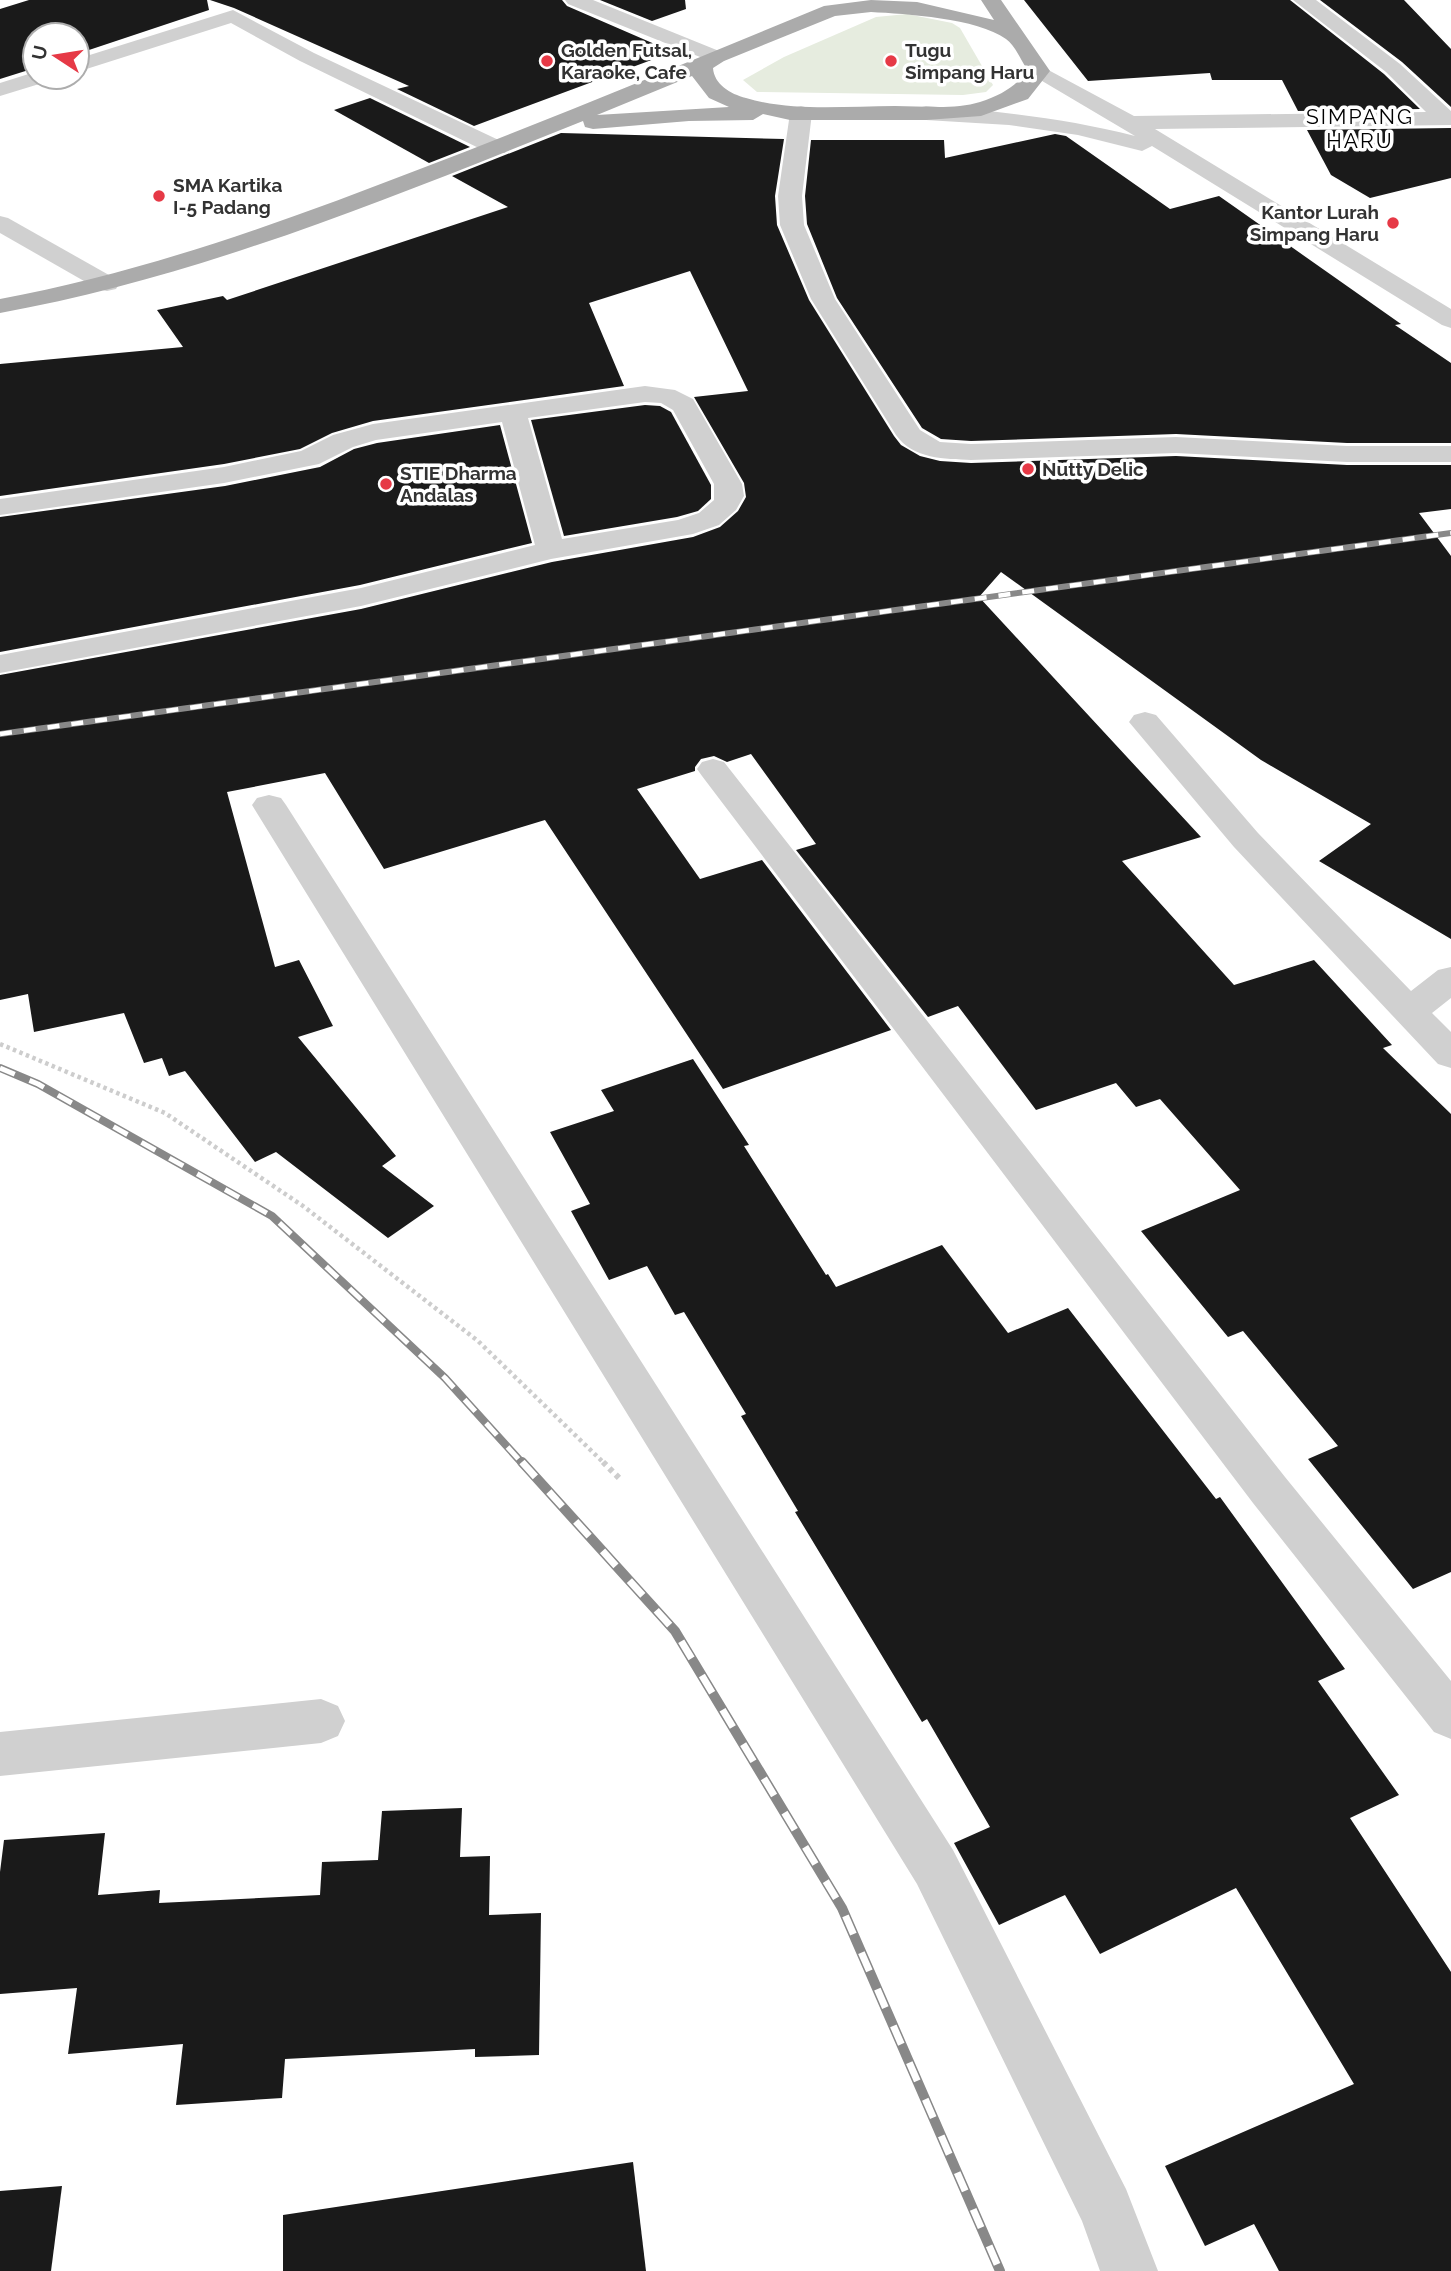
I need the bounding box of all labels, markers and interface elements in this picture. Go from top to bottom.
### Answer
north arrow [21,21,91,91]
place label: Golden Futsal, Karaoke, Cafe [561,39,692,83]
place label: Tugu Simpang Haru [905,39,1034,83]
text: U [27,43,52,62]
marker: Golden Futsal, Karaoke, Cafe [539,53,555,69]
marker: Tugu Simpang Haru [883,53,899,69]
district label: SIMPANG HARU [1306,104,1414,153]
place label: SMA Kartika I-5 Padang [173,174,282,218]
marker: SMA Kartika I-5 Padang [151,188,167,204]
place label: Kantor Lurah Simpang Haru [1250,201,1379,245]
marker: Kantor Lurah Simpang Haru [1385,215,1401,231]
place label: Nutty Delic [1042,458,1144,480]
marker: Nutty Delic [1020,461,1036,477]
place label: STIE Dharma Andalas [400,462,517,506]
marker: STIE Dharma Andalas [378,476,394,492]

